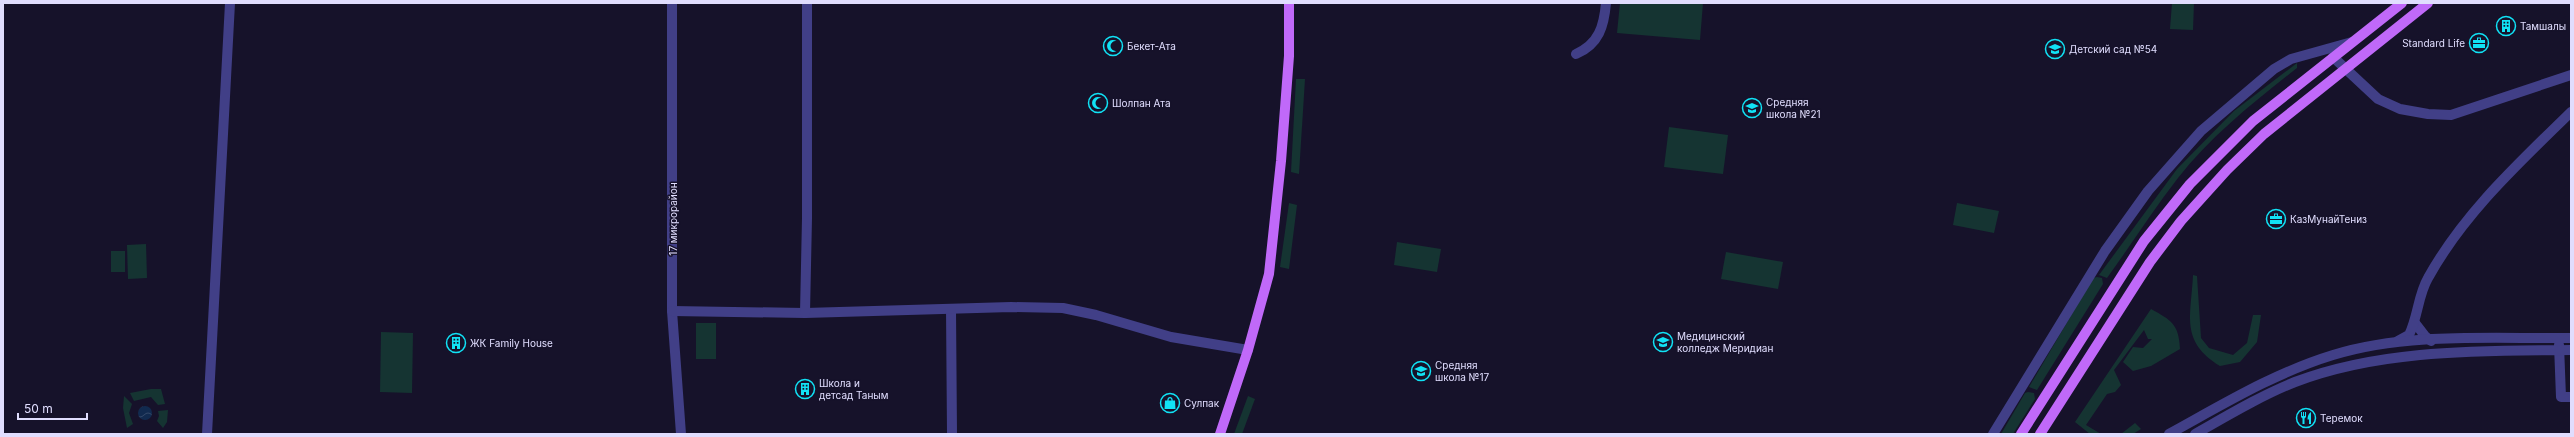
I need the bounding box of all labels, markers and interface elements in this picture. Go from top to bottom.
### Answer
building icon: Тамшалы [2495,15,2517,37]
place label: Тамшалы [2520,20,2566,32]
office icon: Standard Life [2468,32,2490,54]
mosque icon: Бекет-Ата [1102,35,1124,57]
place label: Standard Life [2402,37,2465,49]
school or university icon: Детский сад №54 [2044,38,2066,60]
place label: Бекет-Ата [1127,40,1176,52]
place label: Детский сад №54 [2069,43,2157,55]
mosque icon: Шолпан Ата [1087,92,1109,114]
place label: Средняя школа №21 [1766,96,1821,120]
place label: Шолпан Ата [1112,97,1171,109]
school or university icon: Средняя школа №21 [1741,97,1763,119]
street label: 17 микрорайон [667,182,679,256]
office icon: КазМунайТениз [2265,208,2287,230]
place label: КазМунайТениз [2290,213,2367,225]
place label: Медицинский колледж Меридиан [1677,330,1773,354]
school or university icon: Медицинский колледж Меридиан [1652,331,1674,353]
building icon: ЖК Family House [445,332,467,354]
place label: ЖК Family House [470,337,553,349]
place label: Средняя школа №17 [1435,359,1490,383]
school or university icon: Средняя школа №17 [1410,360,1432,382]
place label: Школа и детсад Таным [819,377,888,401]
building icon: Школа и детсад Таным [794,378,816,400]
shop icon: Сулпак [1159,392,1181,414]
scale bar [18,395,87,421]
place label: Сулпак [1184,397,1220,409]
text: 50 m [24,401,53,416]
restaurant icon: Теремок [2295,407,2317,429]
place label: Теремок [2320,412,2363,424]

